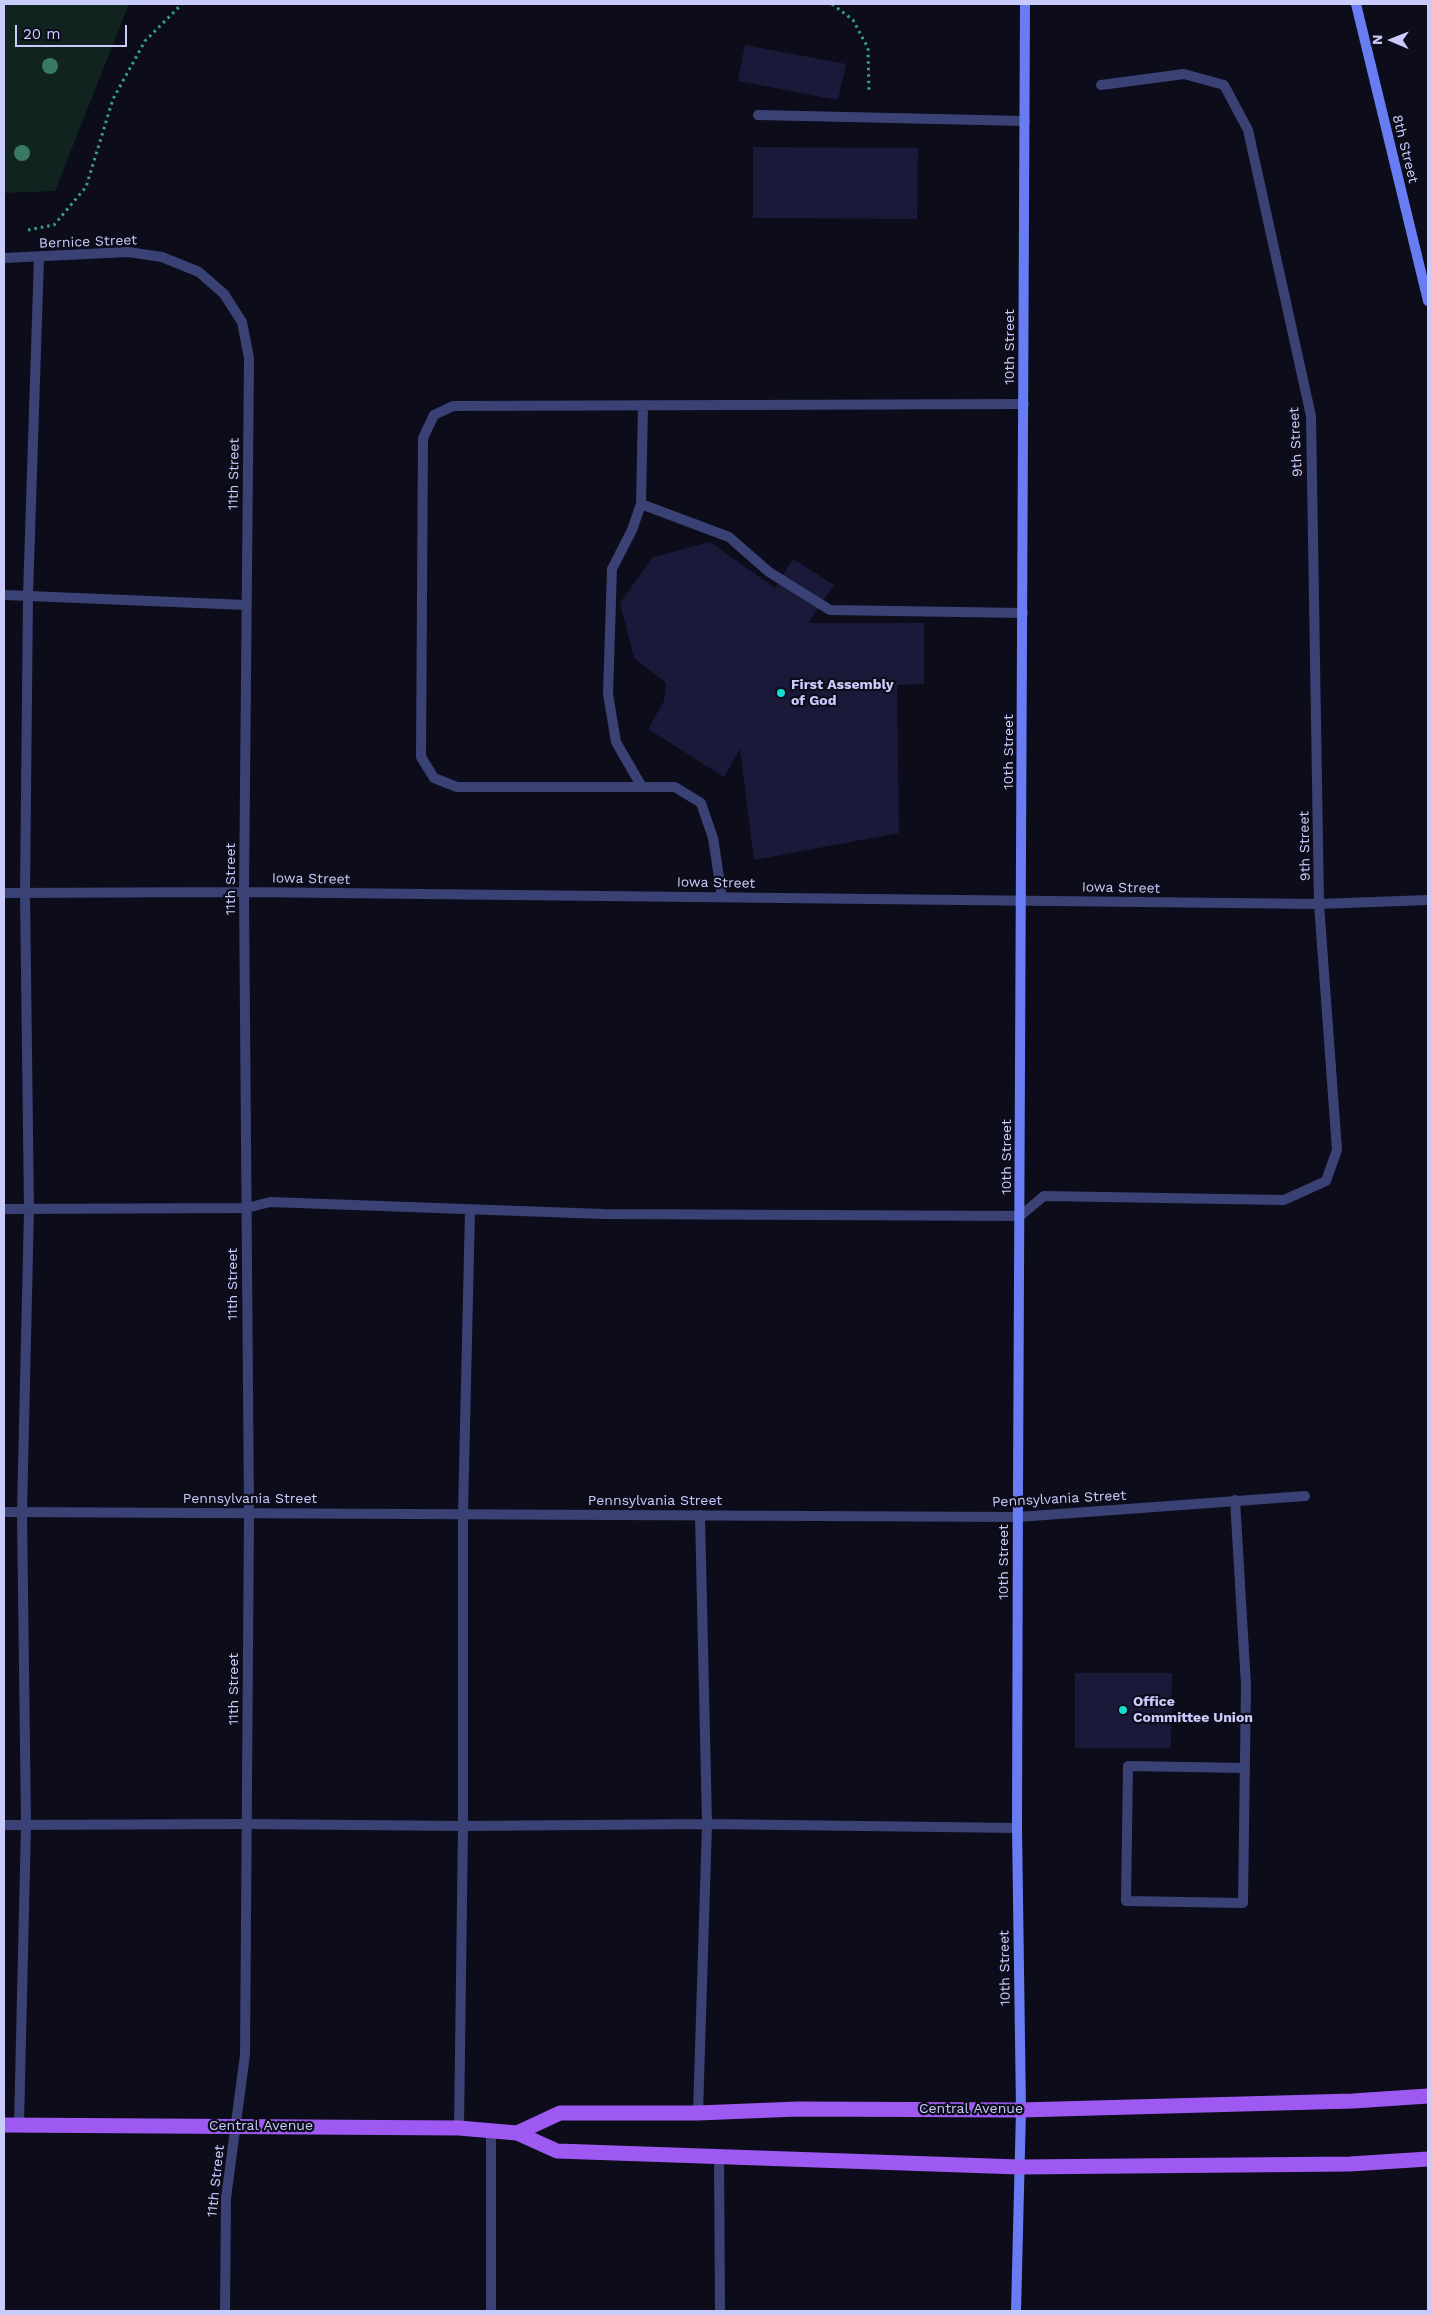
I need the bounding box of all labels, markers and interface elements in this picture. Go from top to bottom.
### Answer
scale bar [18,15,130,47]
north arrow [1367,15,1417,65]
text: 20 m [23,25,61,43]
text: N [1369,34,1385,45]
street label: 8th Street [1388,113,1422,185]
street label: Bernice Street [39,232,137,252]
street label: 10th Street [1002,309,1018,385]
street label: 9th Street [1286,407,1306,477]
street label: 11th Street [225,438,243,510]
place label: First Assembly of God [791,677,894,710]
marker: First Assembly of God [775,687,787,699]
street label: 10th Street [1001,714,1017,790]
street label: 9th Street [1296,811,1314,881]
street label: 11th Street [223,843,239,915]
street label: Iowa Street [272,870,350,888]
street label: Iowa Street [677,874,755,892]
street label: Iowa Street [1082,879,1160,897]
street label: 10th Street [999,1119,1015,1195]
street label: 11th Street [225,1248,241,1320]
street label: Pennsylvania Street [992,1487,1126,1511]
street label: Pennsylvania Street [183,1491,317,1507]
street label: Pennsylvania Street [588,1493,722,1509]
street label: 10th Street [996,1524,1012,1600]
street label: 11th Street [226,1653,242,1725]
place label: Office Committee Union [1133,1694,1253,1726]
marker: Office Committee Union [1117,1704,1129,1716]
street label: 10th Street [996,1930,1014,2006]
street label: Central Avenue [919,2101,1023,2117]
street label: Central Avenue [209,2118,313,2134]
street label: 11th Street [204,2144,228,2218]

